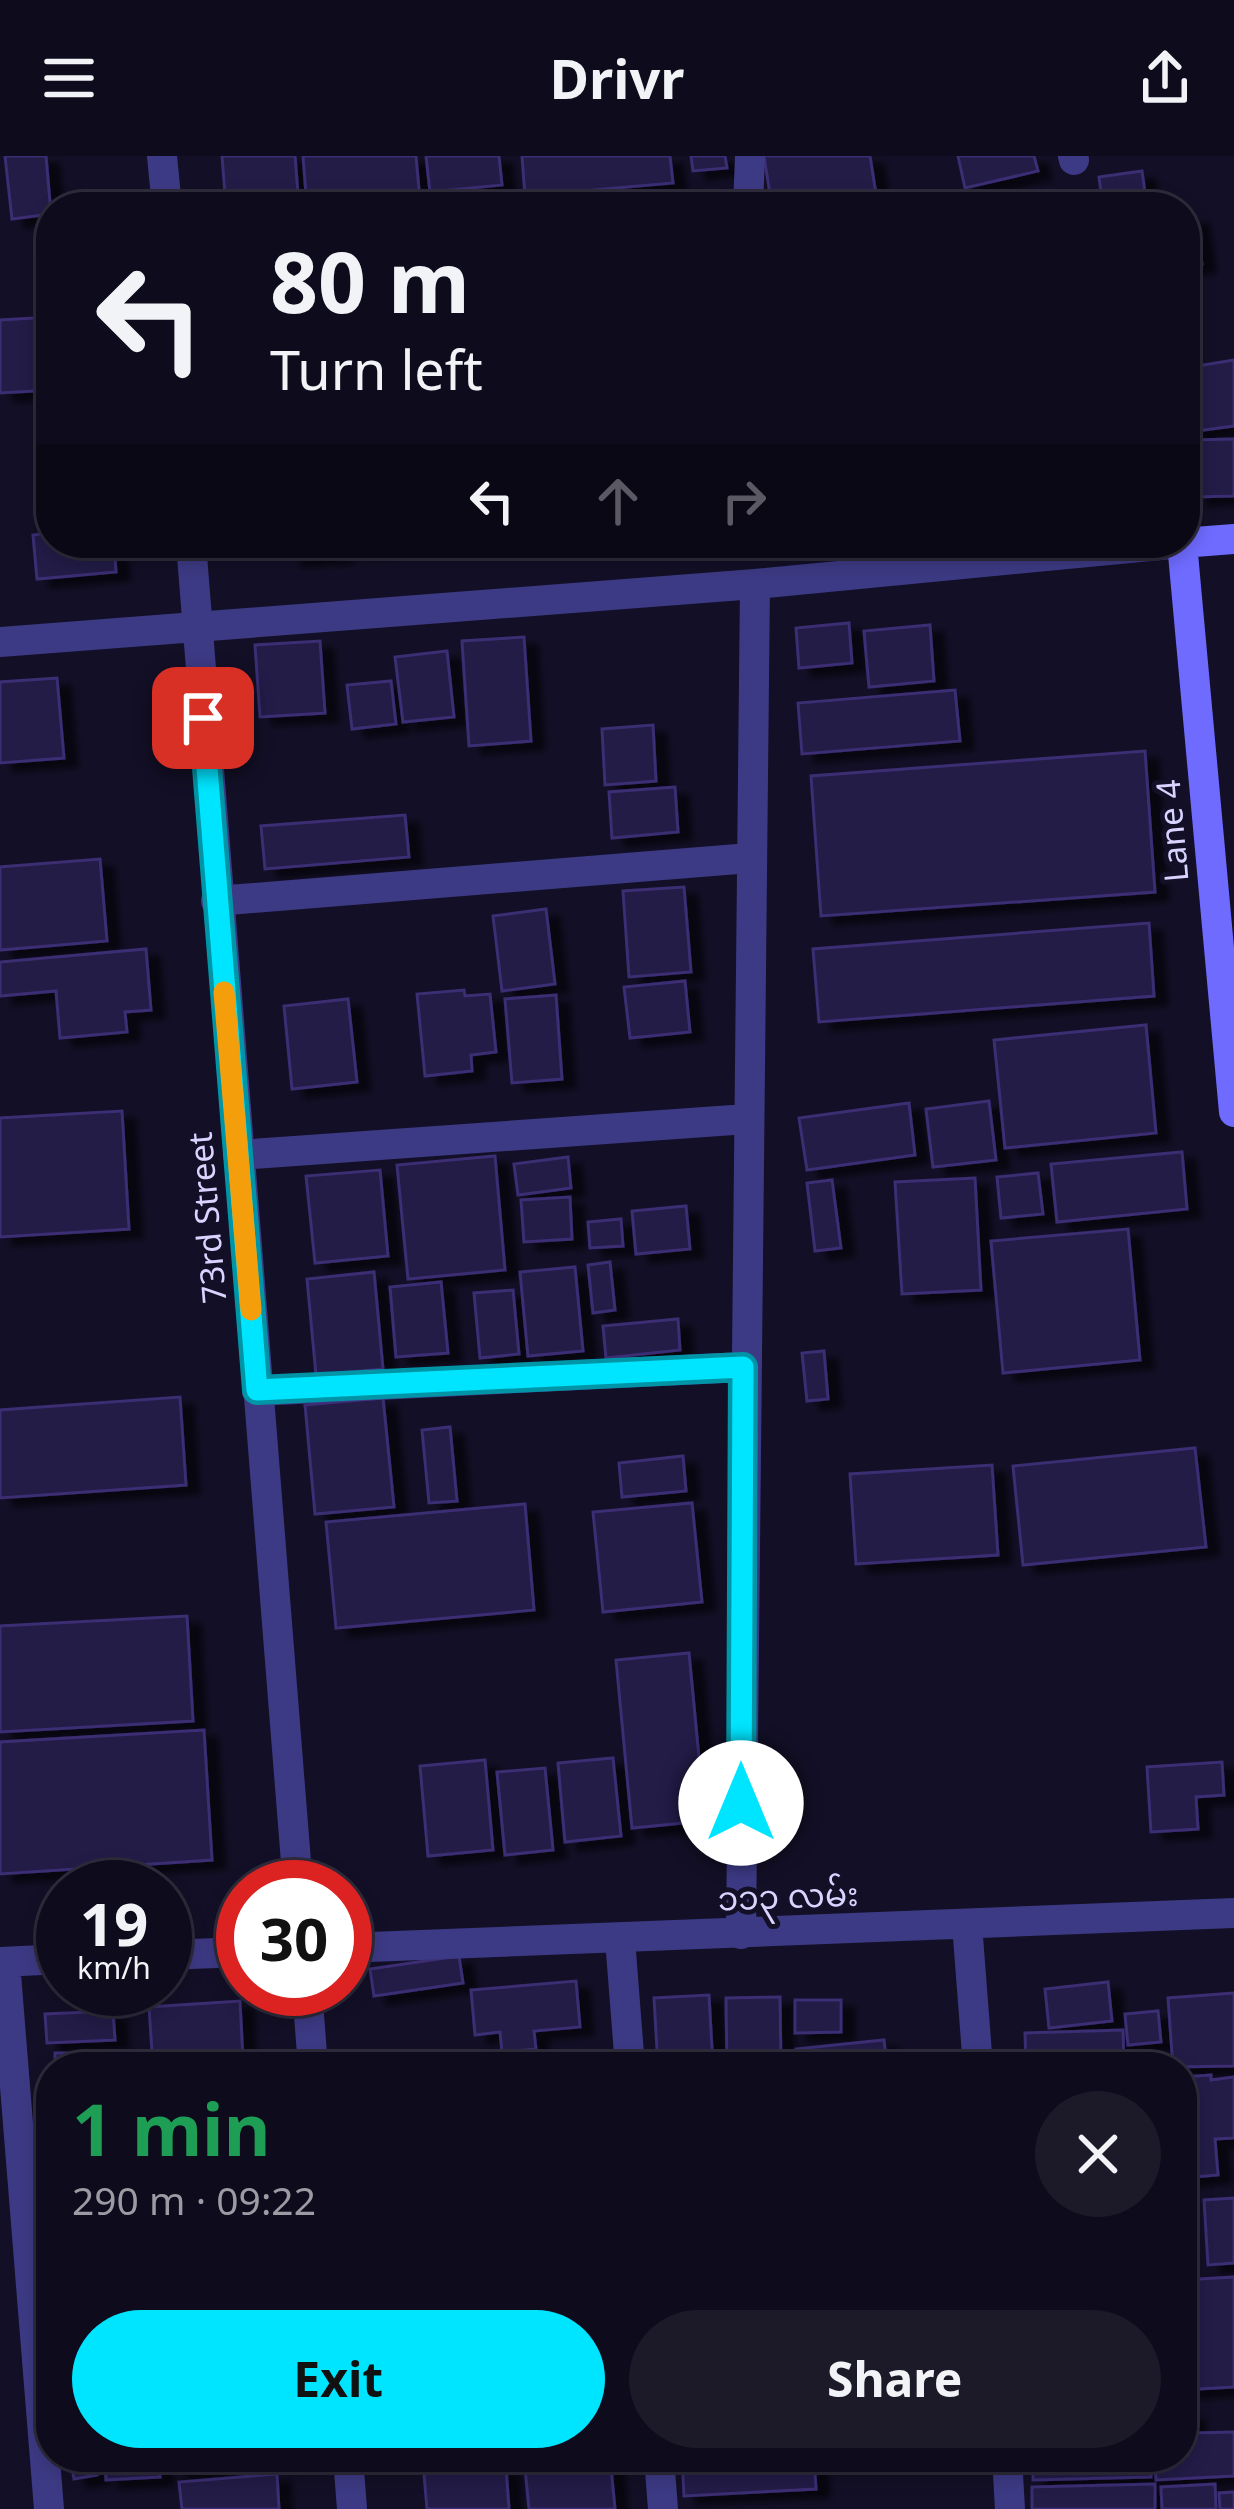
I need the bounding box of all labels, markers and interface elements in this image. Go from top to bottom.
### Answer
text: Drivr [550,41,684,115]
icon: menu [36,45,102,111]
icon: share [1132,45,1198,111]
text: 80 m [270,223,470,338]
icon: left [72,240,228,396]
text: Turn left [270,332,483,406]
icon: left [459,468,525,534]
icon: ahead [585,468,651,534]
icon: right [711,468,777,534]
pin [152,667,254,769]
icon: arrive [170,685,236,751]
street label: Lane 4 [1145,778,1198,884]
street label: 73rd Street [177,1130,236,1306]
position arrow [678,1740,804,1866]
speed limit sign: 30 [216,1860,372,2016]
street label: ၁၁၃ လမ်း [717,1871,859,1925]
text: 19 [80,1882,148,1964]
text: km/h [77,1947,151,1988]
text: 1 min [72,2079,270,2177]
button: close [1035,2091,1161,2217]
text: 290 m · 09:22 [72,2173,316,2226]
button: Exit [72,2310,605,2448]
button: Share [629,2310,1161,2448]

